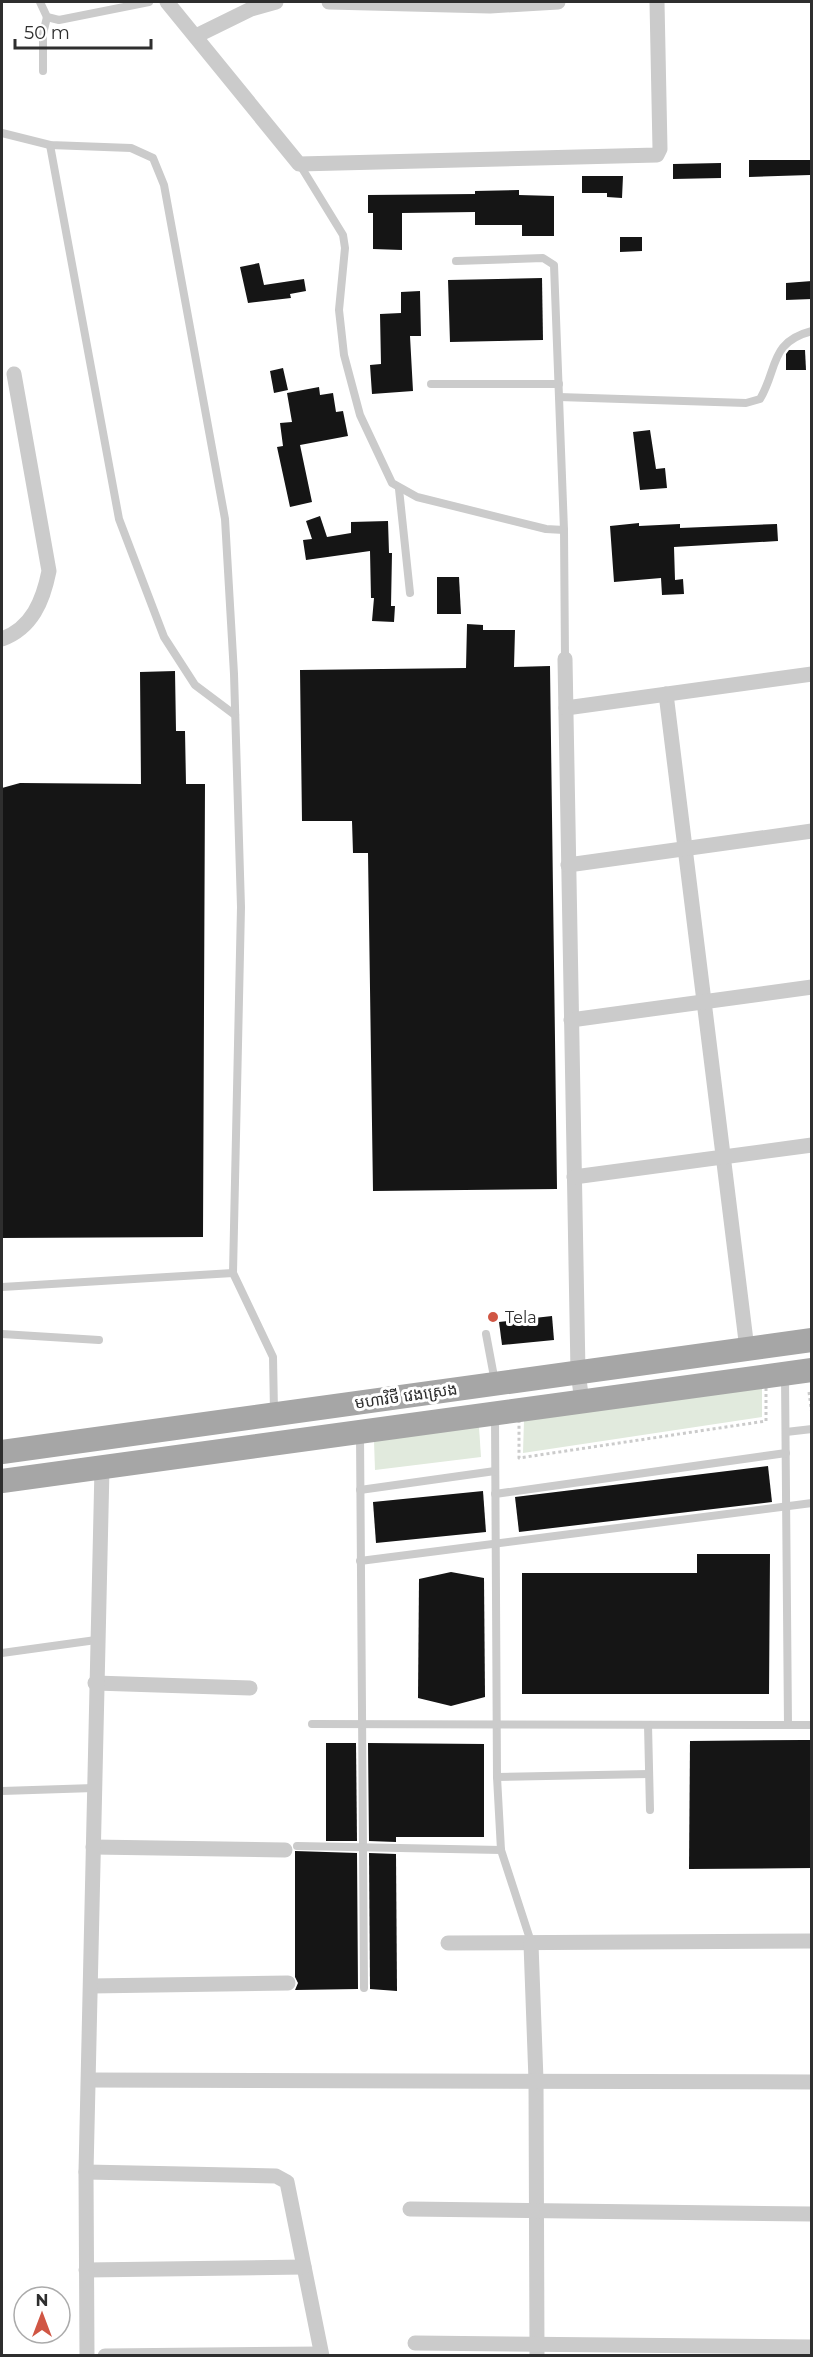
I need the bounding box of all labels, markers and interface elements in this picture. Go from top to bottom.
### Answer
scale bar [15,12,152,50]
text: 50 m [24,22,70,44]
place label: Tela [505,1308,537,1327]
marker: Tela [486,1310,500,1324]
street label: មហាវិថី វេងស្រេង [353,1378,459,1413]
north arrow [12,2285,72,2345]
text: N [36,2291,48,2310]

